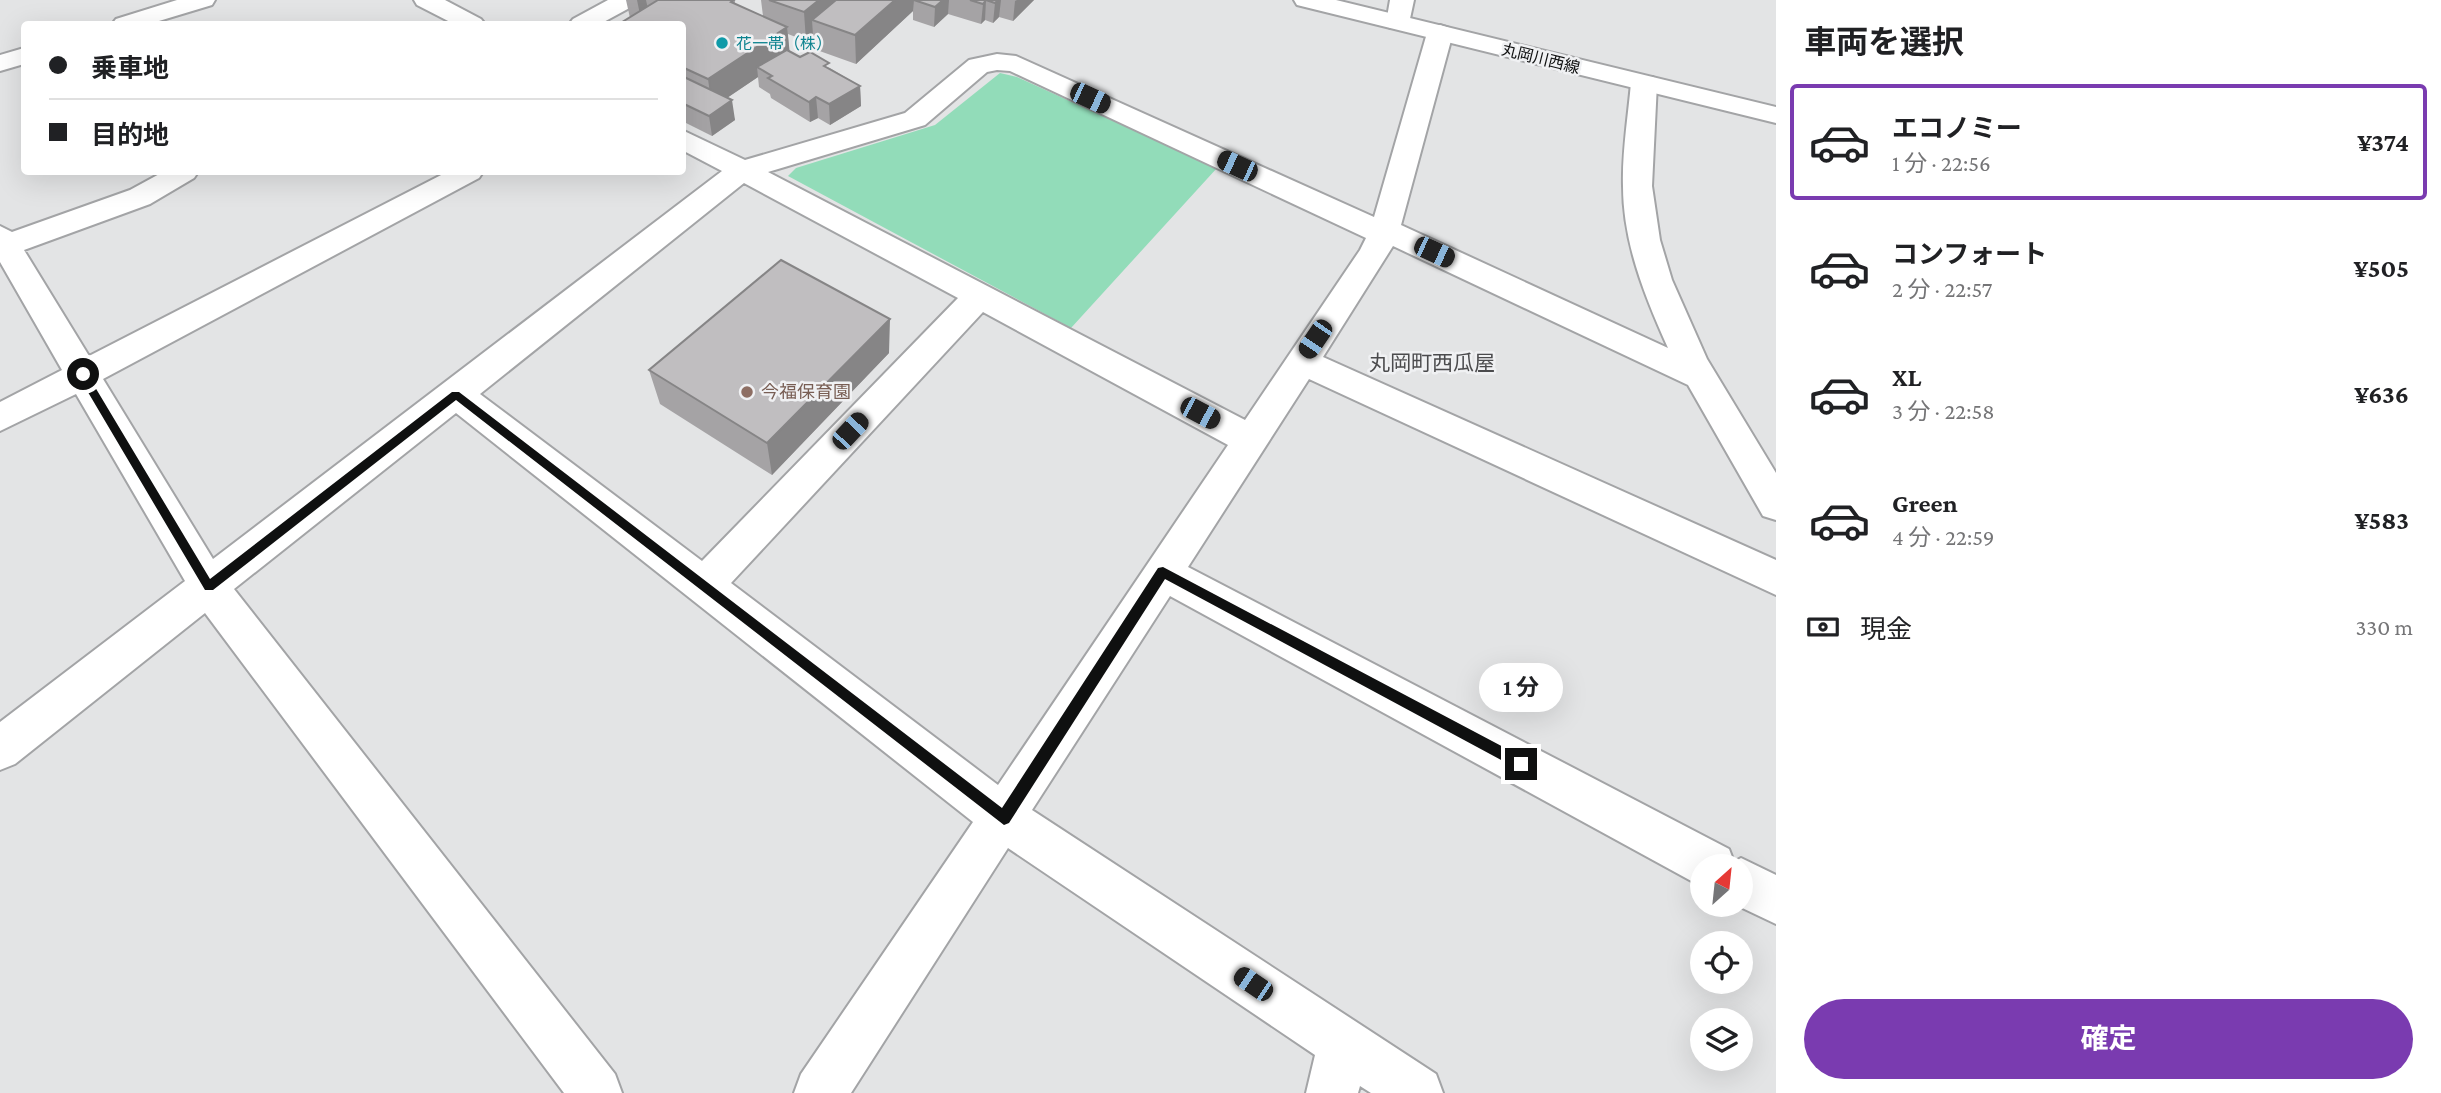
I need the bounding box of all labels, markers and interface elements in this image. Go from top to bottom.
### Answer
text: 車両を選択 [1804,24,1964,60]
marker: 花一帯（株） [714,35,730,51]
place label: 花一帯（株） [736,35,832,52]
street label: 丸岡川西線 [1500,41,1582,76]
text: 乗車地 [91,54,169,83]
car [1067,80,1114,116]
icon: car [1808,111,1871,174]
text: エコノミー [1892,114,2022,143]
text: 目的地 [91,121,169,150]
text: ¥374 [2357,128,2409,157]
car [1214,148,1261,184]
text: 1 分 · 22:56 [1892,150,1991,176]
car [1411,234,1458,270]
icon: car [1808,237,1871,300]
text: コンフォート [1892,240,2047,269]
text: ¥505 [2354,254,2409,283]
text: 2 分 · 22:57 [1892,276,1992,302]
car [1295,316,1336,362]
district label: 丸岡町西瓜屋 [1369,351,1495,375]
route start [67,358,99,390]
icon: car [1808,363,1871,426]
text: XL [1892,363,1921,392]
text: ¥636 [2354,380,2409,409]
place label: 今福保育園 [761,382,851,402]
marker: 今福保育園 [739,384,755,400]
car [1177,394,1224,432]
text: 3 分 · 22:58 [1892,398,1995,424]
car [828,408,873,454]
icon: car [1808,489,1871,552]
text: Green [1892,489,1958,518]
text: ¥583 [2354,506,2409,535]
text: 4 分 · 22:59 [1892,524,1994,550]
icon: cash [1804,608,1842,646]
text: 330 m [2355,614,2413,640]
text: 現金 [1860,615,1912,644]
callout: 1 分 [1479,662,1563,712]
text: 1 分 [1503,674,1539,700]
route end [1505,748,1537,780]
north arrow [1690,854,1754,917]
map controls [1690,854,1753,1071]
button: locate [1690,931,1753,994]
car [1230,964,1277,1004]
button: 確定 [1804,999,2413,1079]
button: layers [1690,1008,1753,1071]

